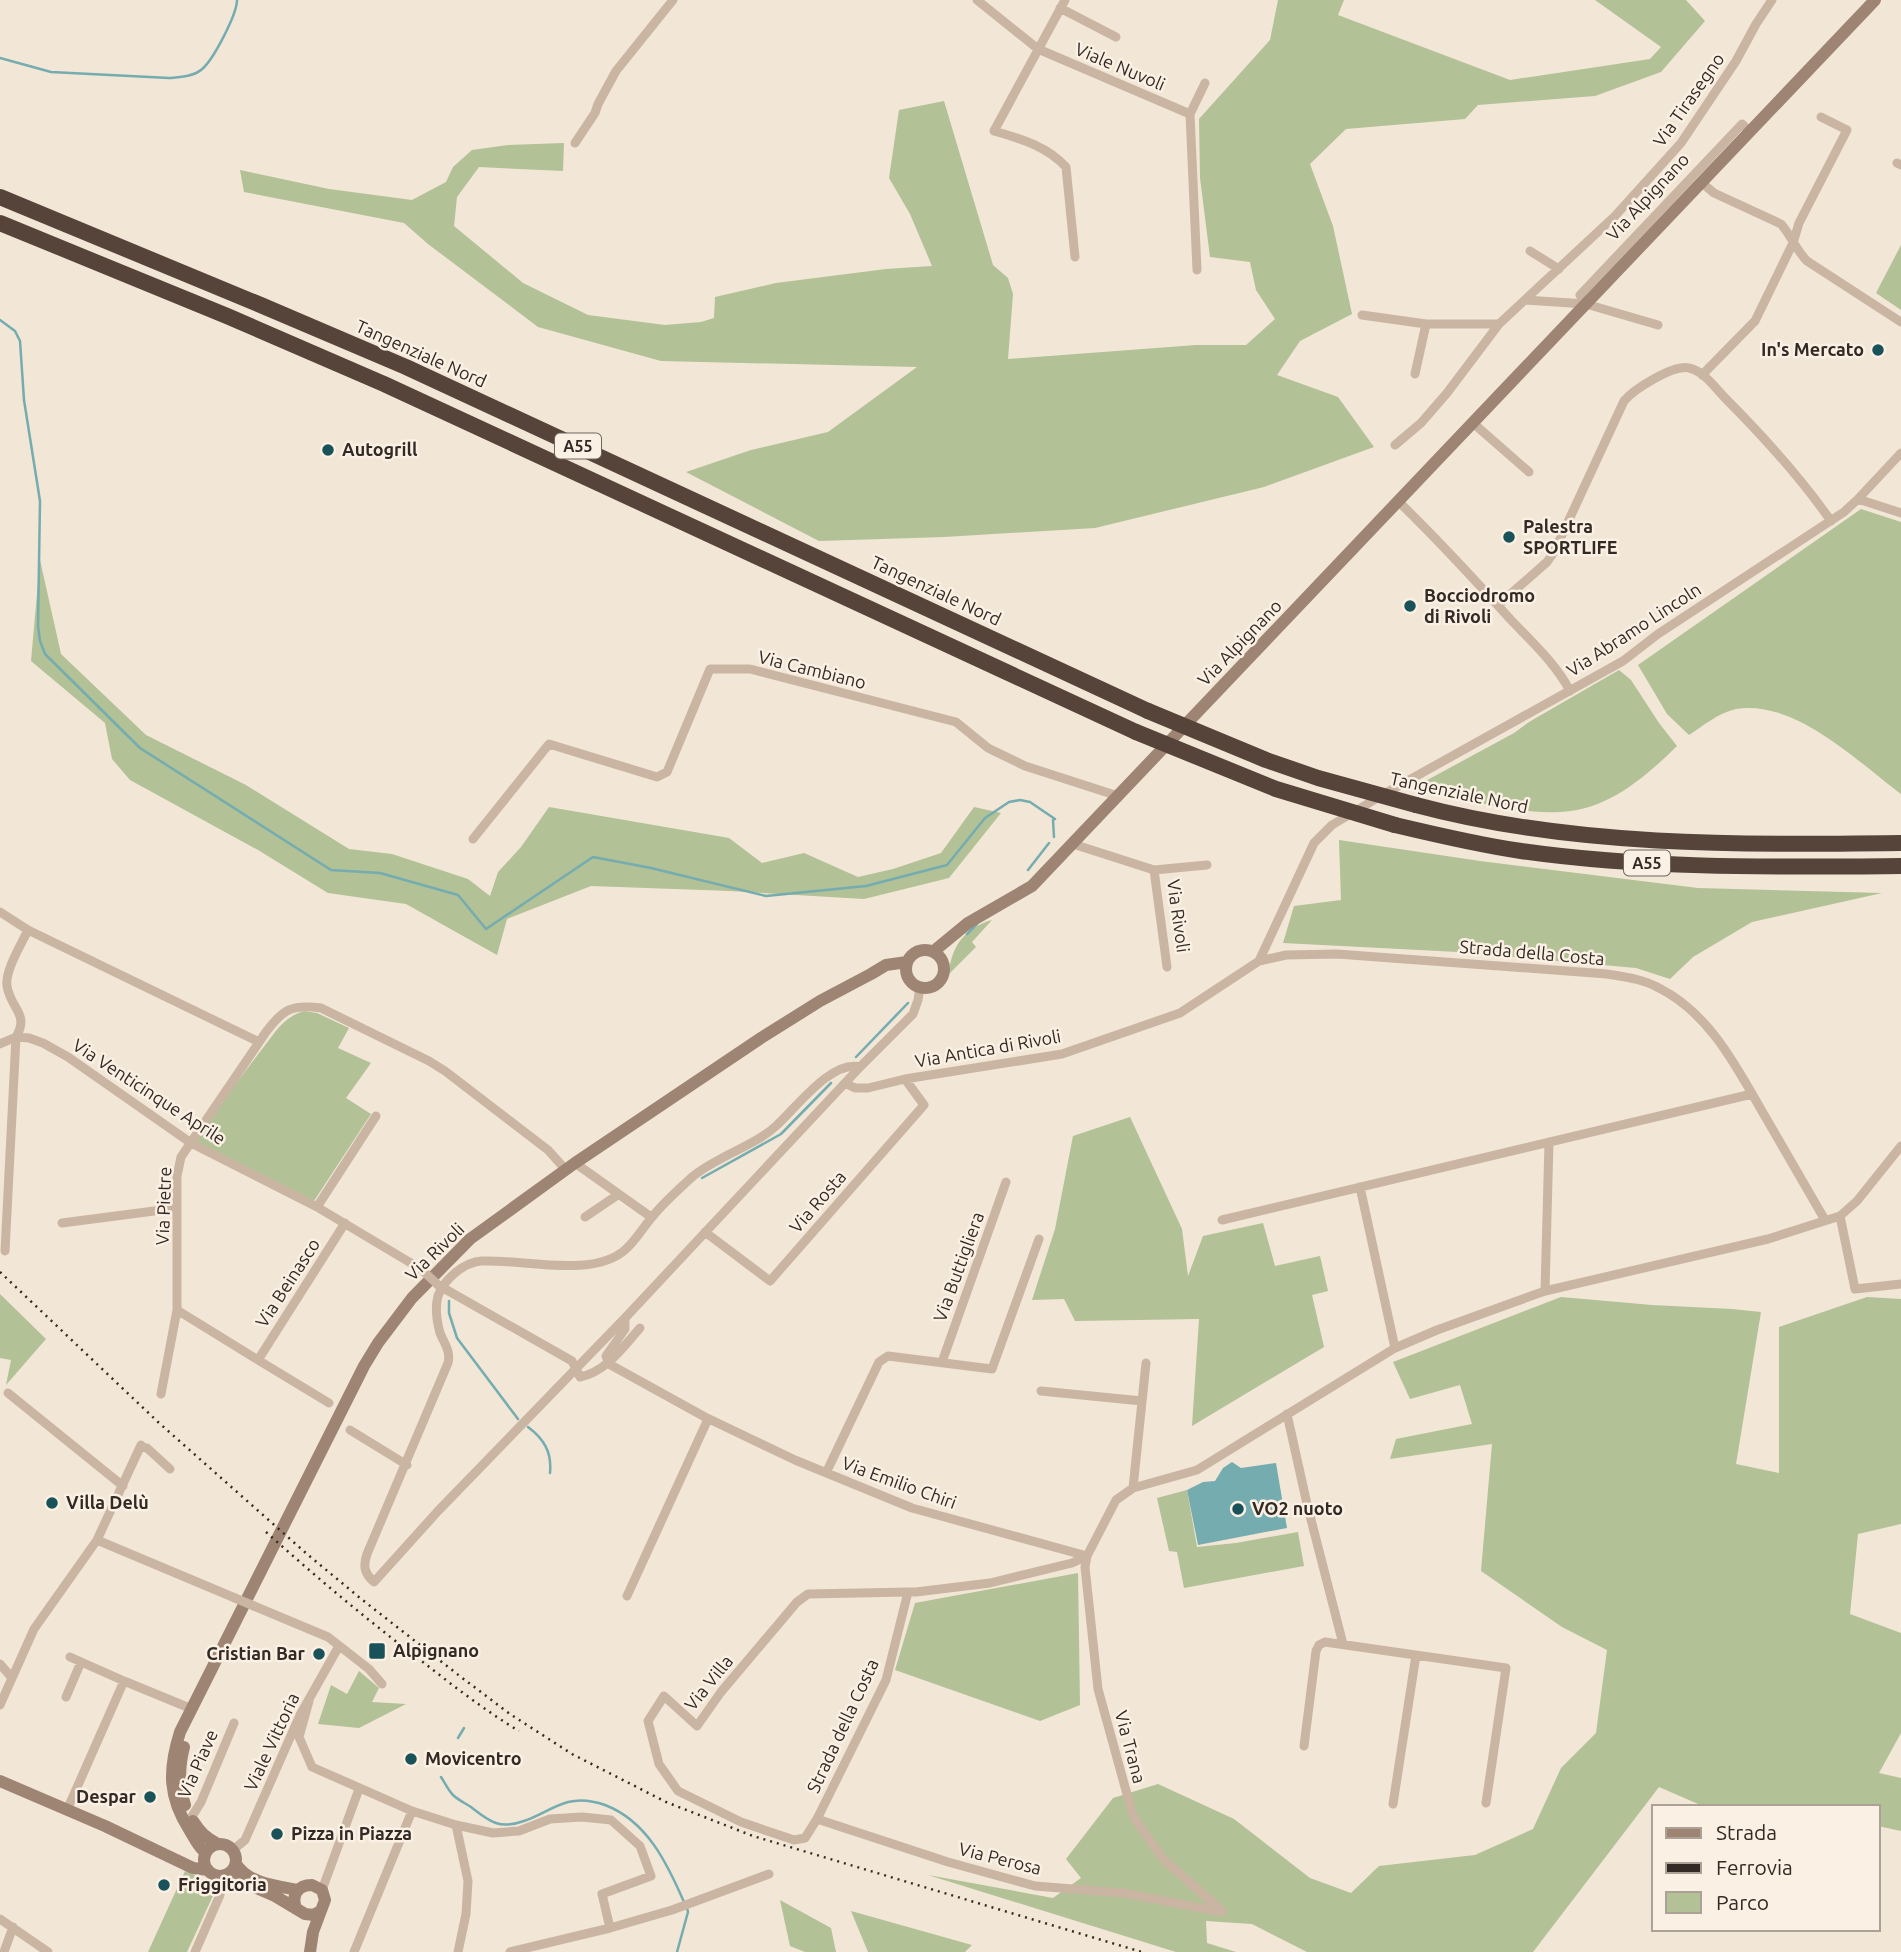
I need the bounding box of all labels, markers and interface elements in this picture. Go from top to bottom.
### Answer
street label: Viale Nuvoli [1072,38,1168,94]
street label: Via Tirasegno [1649,49,1728,150]
street label: Via Alpignano [1602,149,1693,244]
street label: Tangenziale Nord [353,315,490,391]
place label: In's Mercato [1761,339,1864,359]
marker: In's Mercato [1870,342,1886,358]
road number: A55 [555,434,601,458]
place label: Autogrill [342,439,418,459]
marker: Autogrill [320,442,336,458]
place label: Palestra SPORTLIFE [1523,516,1618,557]
marker: Palestra SPORTLIFE [1501,529,1517,545]
street label: Tangenziale Nord [868,551,1004,629]
street label: Via Abramo Lincoln [1563,578,1704,680]
place label: Bocciodromo di Rivoli [1424,585,1535,626]
street label: Via Alpignano [1193,595,1285,689]
marker: Bocciodromo di Rivoli [1402,598,1418,614]
street label: Via Cambiano [756,646,868,692]
street label: Tangenziale Nord [1388,768,1530,816]
road number: A55 [1624,850,1670,876]
street label: Via Rivoli [1164,878,1194,954]
street label: Strada della Costa [1459,936,1605,968]
street label: Via Antica di Rivoli [913,1025,1062,1071]
street label: Via Venticinque Aprile [69,1034,230,1148]
street label: Via Pietre [152,1166,174,1246]
street label: Via Rosta [785,1166,850,1236]
street label: Via Buttigliera [929,1209,987,1324]
street label: Via Rivoli [401,1218,468,1284]
street label: Via Beinasco [251,1234,323,1331]
street label: Via Emilio Chiri [839,1452,959,1512]
place label: Villa Delù [66,1492,149,1512]
marker: Villa Delù [44,1495,60,1511]
place label: VO2 nuoto [1252,1498,1343,1518]
marker: VO2 nuoto [1230,1501,1246,1517]
place label: Alpignano [393,1640,479,1660]
marker: Alpignano [367,1641,387,1661]
place label: Cristian Bar [206,1643,306,1663]
marker: Cristian Bar [311,1646,327,1662]
street label: Via Villa [680,1651,736,1714]
street label: Strada della Costa [802,1655,882,1796]
street label: Viale Vittoria [240,1689,303,1794]
street label: Via Trana [1112,1708,1150,1785]
street label: Via Piave [173,1726,221,1801]
place label: Movicentro [425,1748,522,1768]
marker: Movicentro [403,1751,419,1767]
place label: Despar [76,1786,137,1806]
marker: Despar [142,1789,158,1805]
legend [1652,1805,1880,1931]
text: Strada [1716,1820,1777,1844]
place label: Pizza in Piazza [291,1823,412,1843]
marker: Pizza in Piazza [269,1826,285,1842]
street label: Via Perosa [957,1838,1044,1878]
text: Ferrovia [1716,1855,1793,1879]
place label: Friggitoria [178,1874,267,1894]
marker: Friggitoria [156,1877,172,1893]
text: Parco [1716,1890,1769,1914]

